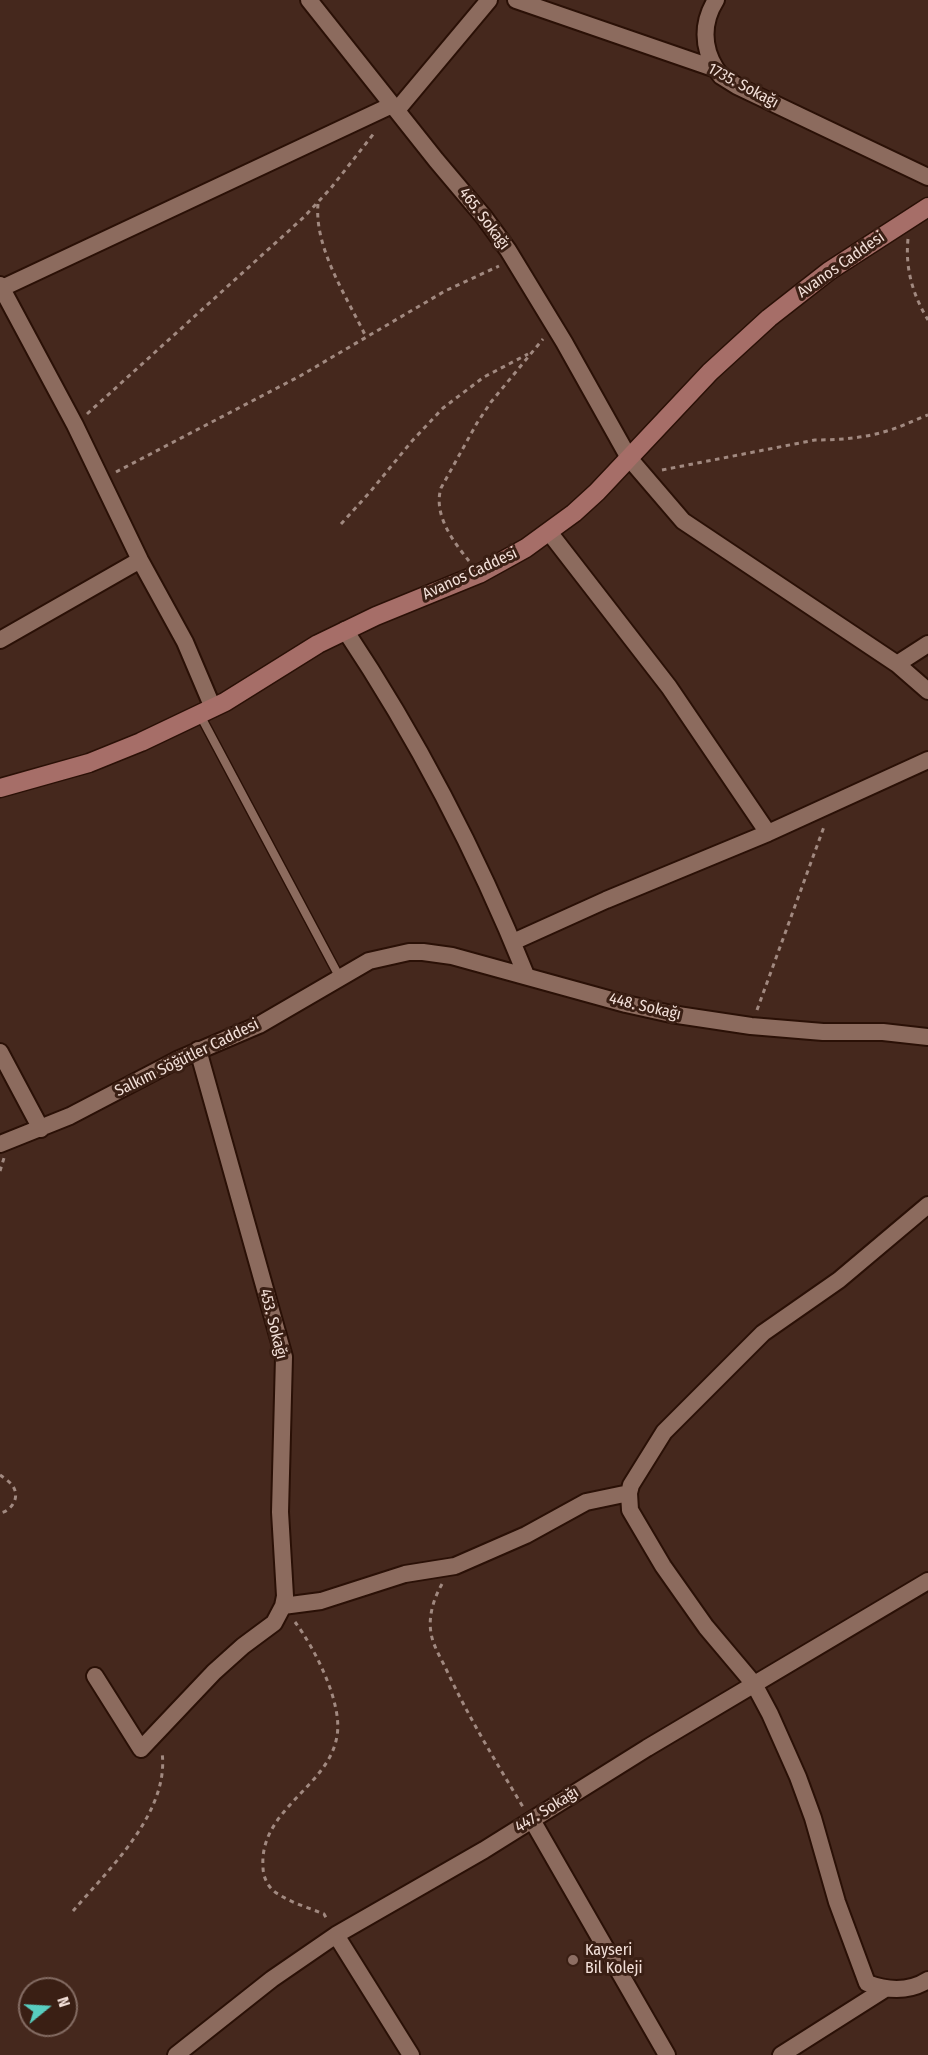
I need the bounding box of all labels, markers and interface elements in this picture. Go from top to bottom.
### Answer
street label: 1735. Sokağı [704,59,782,113]
street label: 465. Sokağı [454,184,514,254]
street label: Avanos Caddesi [794,228,888,302]
street label: Avanos Caddesi [420,544,520,604]
street label: 448. Sokağı [607,989,683,1025]
street label: Salkım Söğütler Caddesi [112,1015,262,1101]
street label: 453. Sokağı [255,1287,291,1361]
street label: 447. Sokağı [512,1783,582,1837]
place label: Kayseri Bil Koleji [585,1941,643,1979]
marker: Kayseri Bil Koleji [566,1953,580,1967]
north arrow [18,1977,78,2037]
text: N [53,1994,74,2009]

